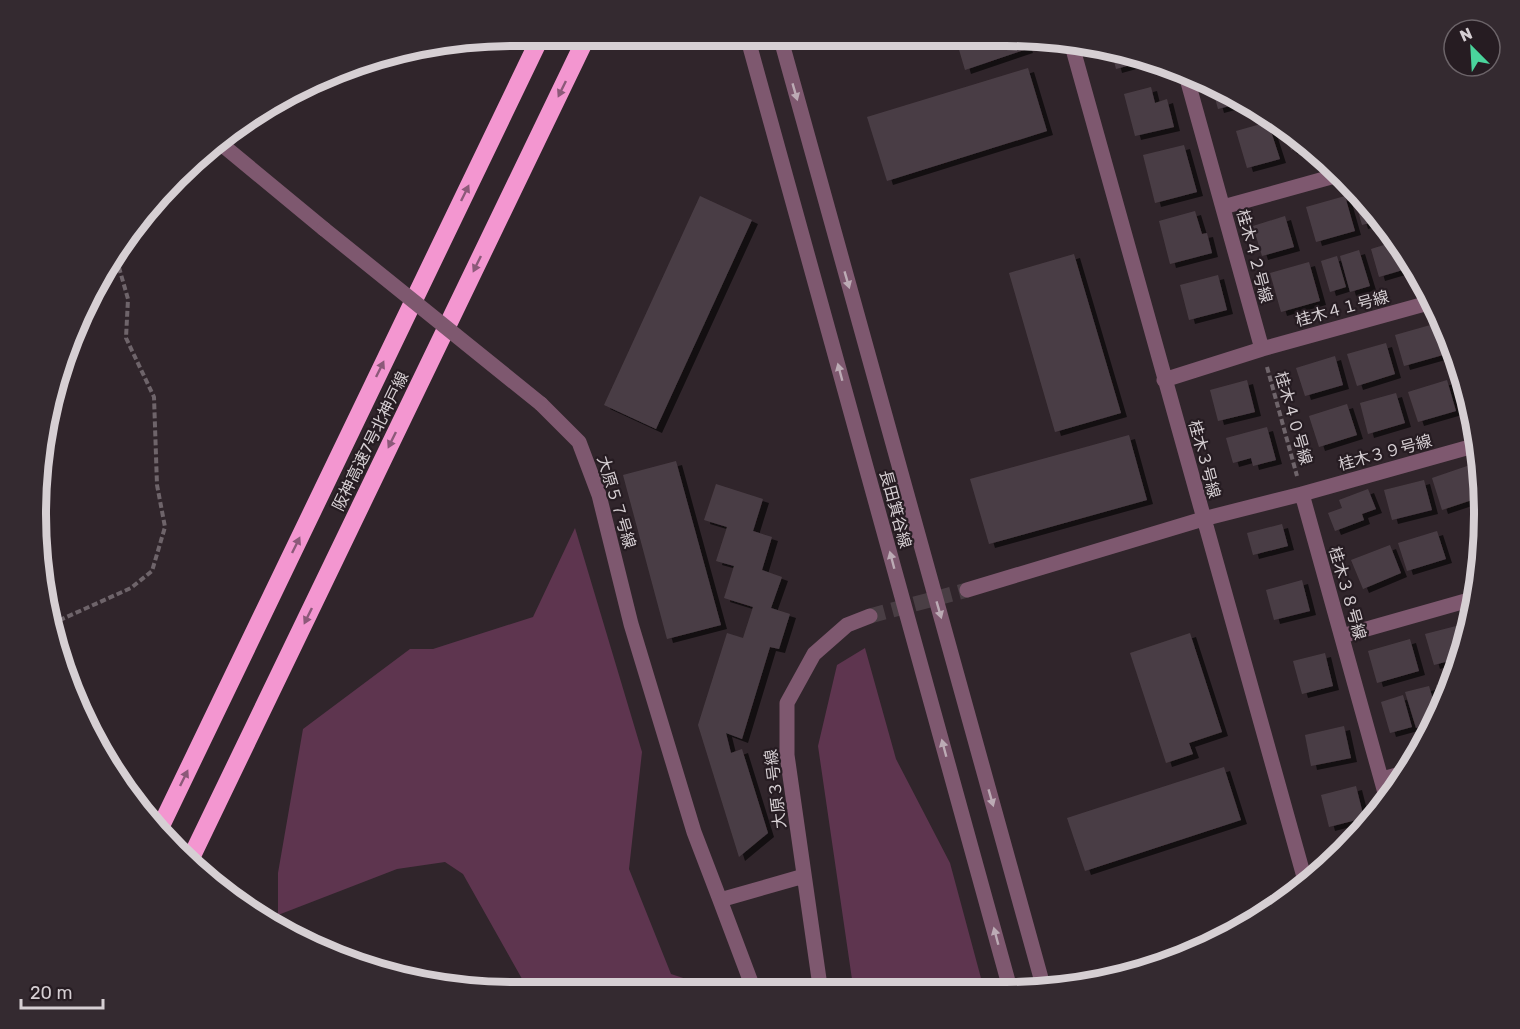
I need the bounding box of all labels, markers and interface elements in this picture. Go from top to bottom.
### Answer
north arrow [1442,18,1502,78]
text: N [1457,24,1475,46]
one-way arrow [557,80,566,97]
one-way arrow [791,83,800,101]
one-way arrow [460,185,469,202]
street label: 桂木４２号線 [1233,207,1276,305]
one-way arrow [472,256,481,273]
one-way arrow [843,271,853,289]
street label: 桂木４１号線 [1293,287,1391,330]
one-way arrow [375,361,385,378]
one-way arrow [834,363,844,381]
street label: 阪神高速7号北神戸線 [329,369,412,514]
street label: 桂木４０号線 [1271,369,1316,467]
street label: 桂木３号線 [1185,418,1224,500]
one-way arrow [388,431,397,448]
street label: 桂木３９号線 [1336,431,1434,474]
street label: 大原５７号線 [593,453,640,551]
street label: 長田箕谷線 [876,468,915,550]
one-way arrow [291,536,300,553]
street label: 桂木３８号線 [1325,544,1370,642]
one-way arrow [887,551,896,569]
one-way arrow [935,601,944,619]
one-way arrow [304,607,313,624]
one-way arrow [939,739,948,757]
street label: 大原３号線 [761,748,790,830]
one-way arrow [180,769,189,786]
one-way arrow [987,789,996,807]
one-way arrow [991,927,1000,945]
scale bar [21,972,104,1010]
text: 20 m [30,982,72,1004]

